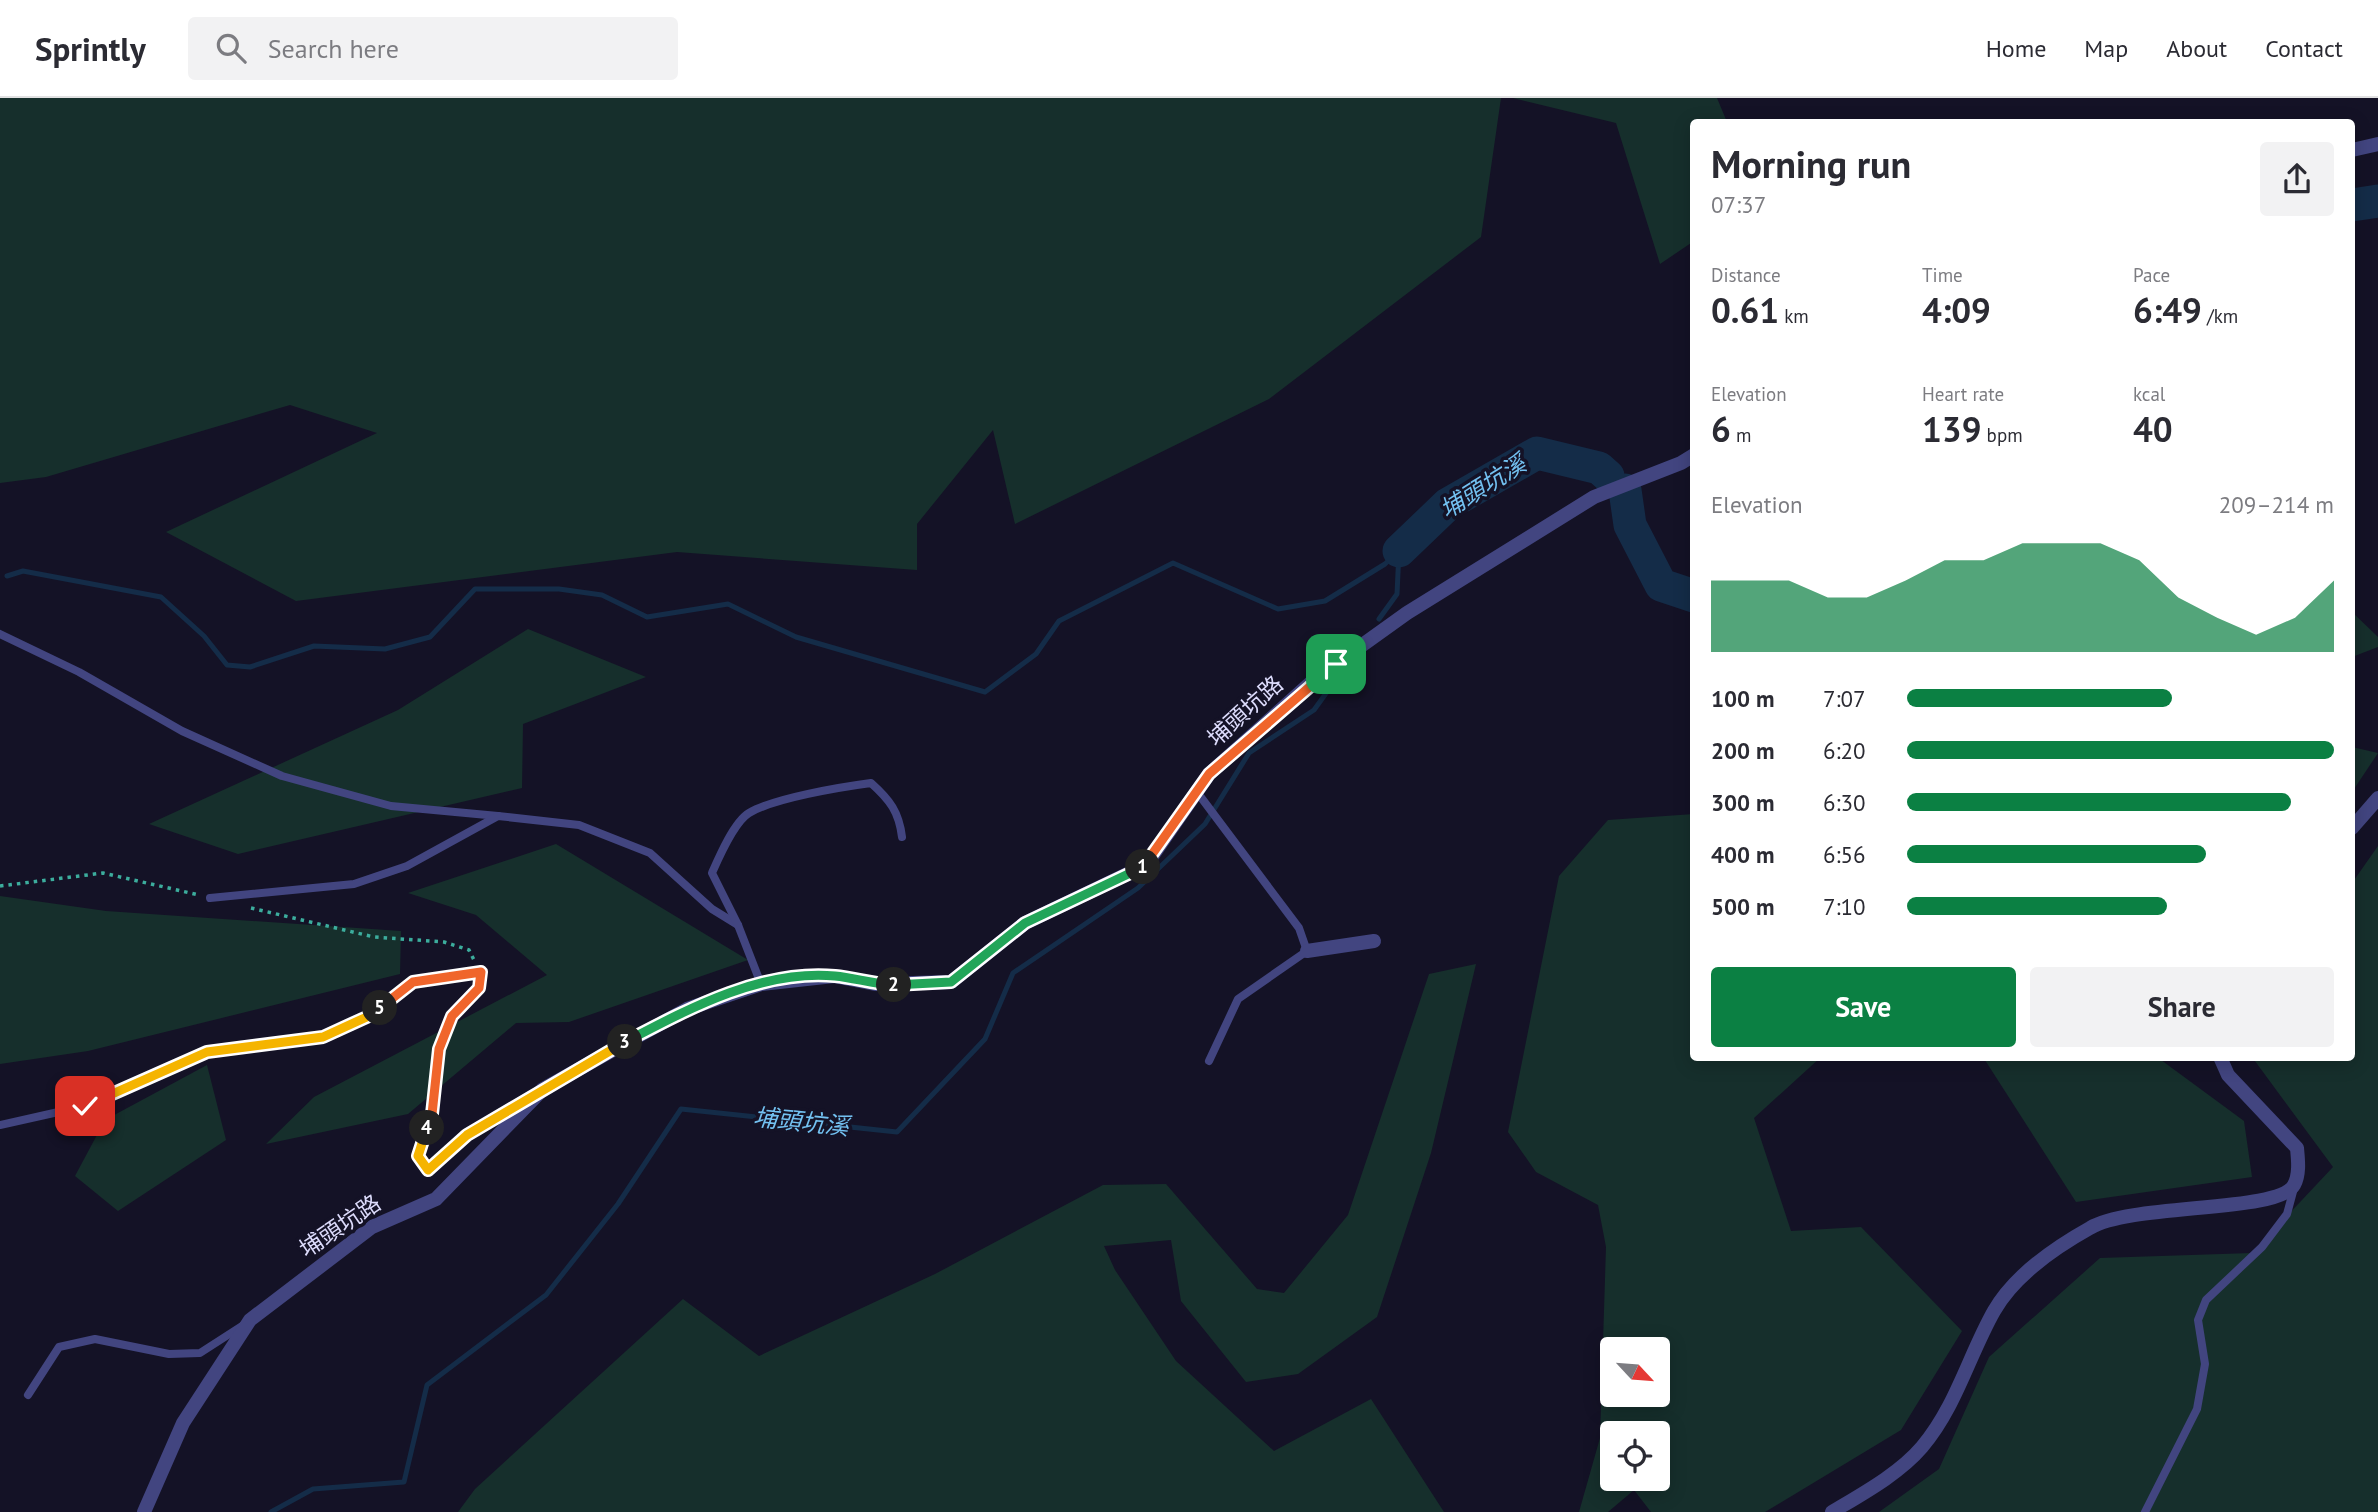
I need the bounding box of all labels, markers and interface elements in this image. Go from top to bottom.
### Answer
search box [188,17,678,80]
text: Sprintly [35,27,146,70]
icon: search [212,29,250,67]
text: Search here [268,32,399,65]
text: Home [1986,33,2046,64]
text: Map [2084,33,2128,64]
text: About [2166,33,2227,64]
text: Contact [2265,33,2343,64]
text: Morning run [1711,139,1911,188]
button: share [2260,142,2334,216]
text: 07:37 [1711,190,1766,219]
text: Distance [1711,263,1781,287]
text: Time [1922,263,1963,287]
text: Pace [2133,263,2170,287]
text: 0.61 [1711,287,1779,333]
text: 4:09 [1922,287,1991,333]
text: 6:49 [2133,287,2202,333]
text: km [1779,304,1809,328]
text: /km [2202,304,2238,328]
text: Elevation [1711,382,1787,406]
text: Heart rate [1922,382,2004,406]
text: kcal [2133,382,2165,406]
text: 6 [1711,406,1731,452]
text: 139 [1922,406,1982,452]
text: 40 [2133,406,2173,452]
text: m [1731,423,1751,447]
text: bpm [1982,423,2023,447]
water label: 埔頭坑溪 [1434,446,1534,525]
text: Elevation [1711,490,1803,519]
text: 209–214 m [2219,490,2334,519]
pin [1306,634,1366,694]
icon: arrive [1317,645,1355,683]
street label: 埔頭坑路 [1201,669,1289,752]
text: 100 m [1711,684,1774,713]
text: 7:07 [1823,684,1866,713]
text: 200 m [1711,736,1774,765]
text: 6:20 [1823,736,1866,765]
text: 300 m [1711,788,1774,817]
text: 6:30 [1823,788,1866,817]
text: 400 m [1711,840,1774,869]
text: 6:56 [1823,840,1866,869]
pin: 1 [1126,850,1160,884]
text: 1 [1137,854,1148,878]
text: 500 m [1711,892,1774,921]
text: 7:10 [1823,892,1866,921]
button: Save [1711,967,2016,1047]
button: Share [2030,967,2334,1047]
pin: 2 [876,968,912,1002]
text: 2 [888,972,899,996]
pin: 5 [362,990,398,1026]
text: 5 [374,995,385,1019]
pin: 3 [608,1024,642,1060]
text: 3 [619,1029,630,1053]
pin [55,1076,115,1136]
icon: check [66,1087,104,1125]
water label: 埔頭坑溪 [752,1101,853,1142]
pin: 4 [410,1110,444,1146]
text: 4 [421,1115,432,1139]
street label: 埔頭坑路 [293,1188,386,1263]
north arrow [1600,1337,1670,1407]
map controls [1600,1337,1670,1491]
button: locate [1600,1421,1670,1491]

